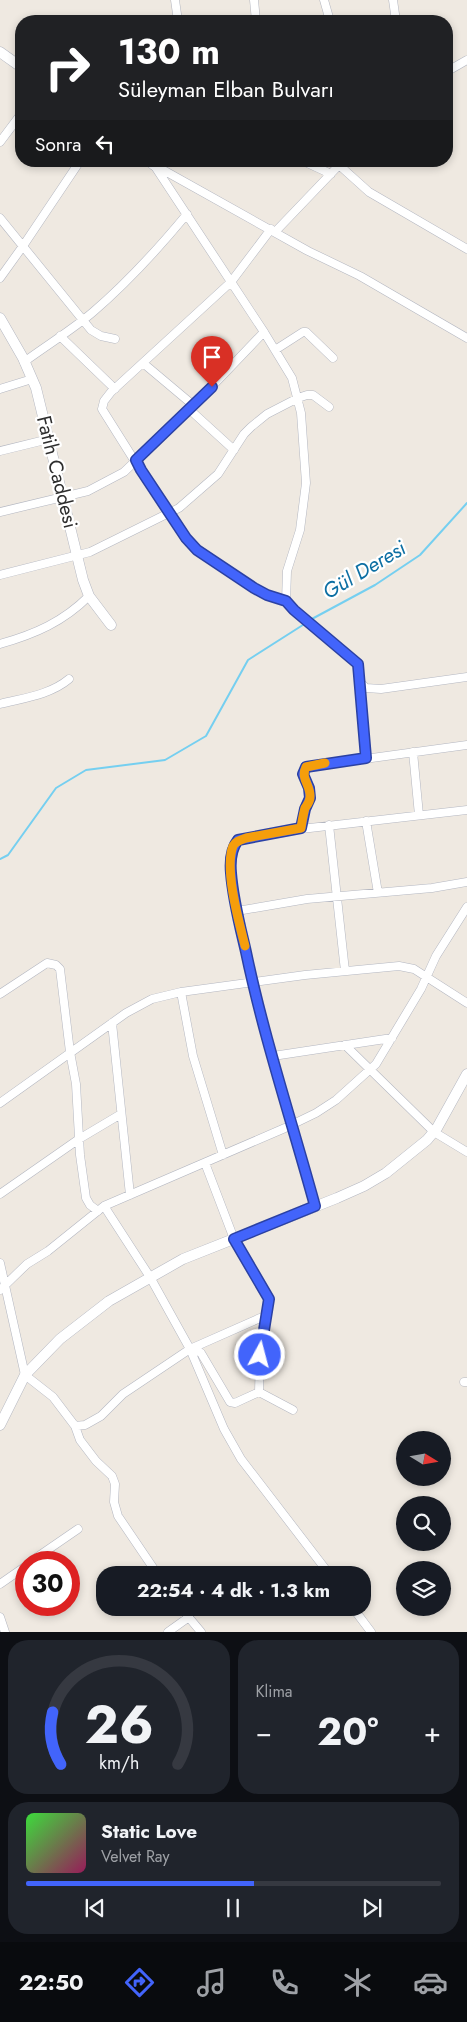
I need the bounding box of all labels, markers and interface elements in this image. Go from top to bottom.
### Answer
text: 130 m [118,27,220,77]
icon: right [35,35,100,100]
text: Süleyman Elban Bulvarı [118,73,334,105]
icon: left [91,130,119,158]
text: Sonra [35,131,81,158]
pin [191,336,233,387]
icon: arrive [198,343,226,371]
street label: Fatih Caddesi [29,413,85,531]
water label: Gül Deresi [317,533,412,607]
position arrow [233,1328,285,1380]
north arrow [396,1431,451,1486]
map controls [396,1431,451,1616]
button: search [396,1496,451,1551]
speed limit sign: 30 [15,1551,80,1616]
button: layers [396,1561,451,1616]
text: 22:54 · 4 dk · 1.3 km [137,1577,330,1604]
text: Klima [256,1680,293,1703]
text: 26 [84,1687,153,1763]
text: 20° [317,1704,379,1759]
text: − [256,1712,272,1753]
text: + [424,1712,441,1753]
text: km/h [99,1750,139,1776]
text: Static Love [101,1818,197,1845]
text: Velvet Ray [101,1845,170,1868]
icon: previous [81,1894,109,1922]
icon: pause [219,1894,247,1922]
icon: next [358,1894,386,1922]
icon: directions [122,1965,157,2000]
icon: music [194,1965,229,2000]
icon: phone [267,1965,302,2000]
icon: climate [340,1965,375,2000]
icon: car [413,1965,448,2000]
text: 22:50 [19,1966,84,1998]

